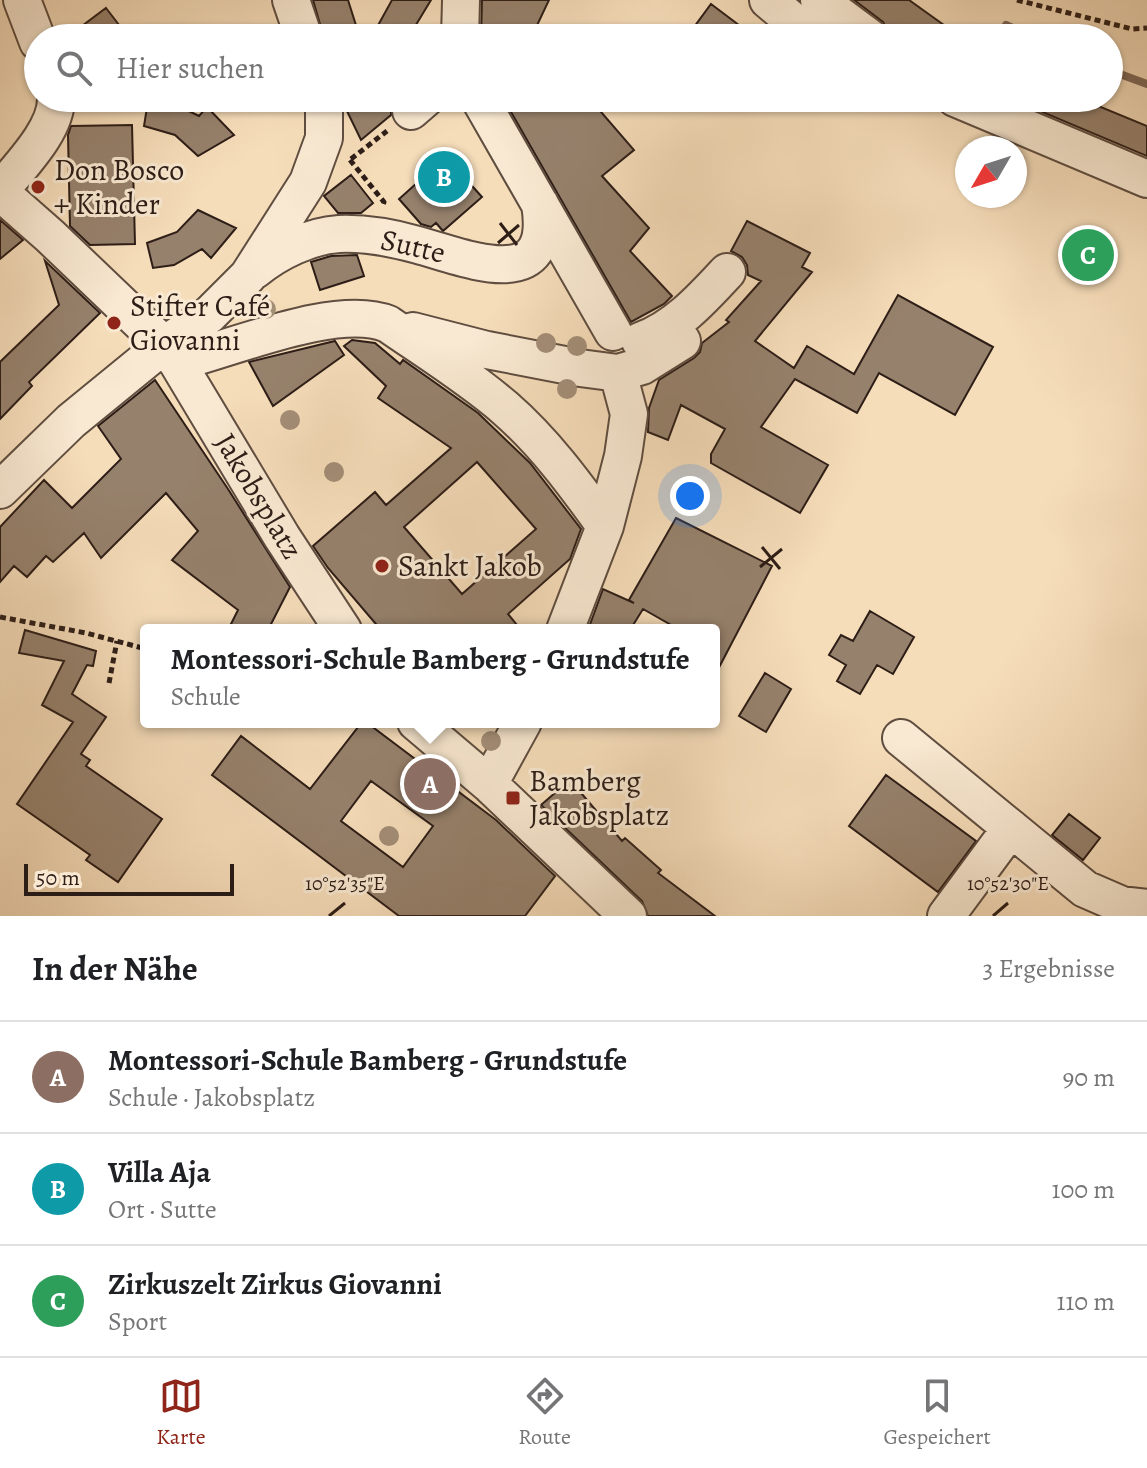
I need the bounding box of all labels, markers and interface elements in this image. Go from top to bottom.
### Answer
search box [24,24,1123,112]
icon: search [52,46,96,90]
text: Hier suchen [116,48,265,88]
north arrow [955,136,1027,208]
pin: B [418,147,470,207]
place label: Don Bosco + Kinder [54,150,184,224]
marker: Don Bosco + Kinder [29,178,47,196]
street label: Sutte [377,219,449,273]
pin: C [1062,225,1114,285]
place label: Stifter Café Giovanni [130,286,270,360]
marker: Stifter Café Giovanni [105,314,123,332]
street label: Jakobsplatz [206,426,312,566]
your location [670,476,710,516]
place label: Sankt Jakob [398,546,542,586]
marker: Sankt Jakob [373,557,391,575]
popup [140,624,720,728]
text: Montessori-Schule Bamberg - Grundstufe [170,639,690,679]
text: Schule [170,679,241,714]
pin: A [404,754,456,814]
place label: Bamberg Jakobsplatz [529,761,669,835]
marker: Bamberg Jakobsplatz [504,789,522,807]
scale bar [24,860,234,896]
text: 50 m [36,863,80,893]
text: 10°52'35"E [305,870,385,897]
text: 10°52'30"E [967,870,1049,897]
text: In der Nähe [32,945,198,992]
text: 3 Ergebnisse [982,951,1115,986]
text: Montessori-Schule Bamberg - Grundstufe [108,1040,627,1080]
text: A [50,1060,66,1095]
text: 90 m [1063,1060,1115,1095]
text: Schule · Jakobsplatz [108,1080,315,1115]
text: Villa Aja [108,1152,211,1192]
text: B [50,1172,66,1207]
text: 100 m [1052,1172,1115,1207]
text: Ort · Sutte [108,1192,217,1227]
text: Zirkuszelt Zirkus Giovanni [108,1264,442,1304]
text: C [50,1284,66,1319]
text: 110 m [1057,1284,1115,1319]
text: Sport [108,1304,167,1339]
tab: Karte [156,1374,206,1452]
tab: Route [518,1374,571,1452]
tab: Gespeichert [883,1374,991,1452]

